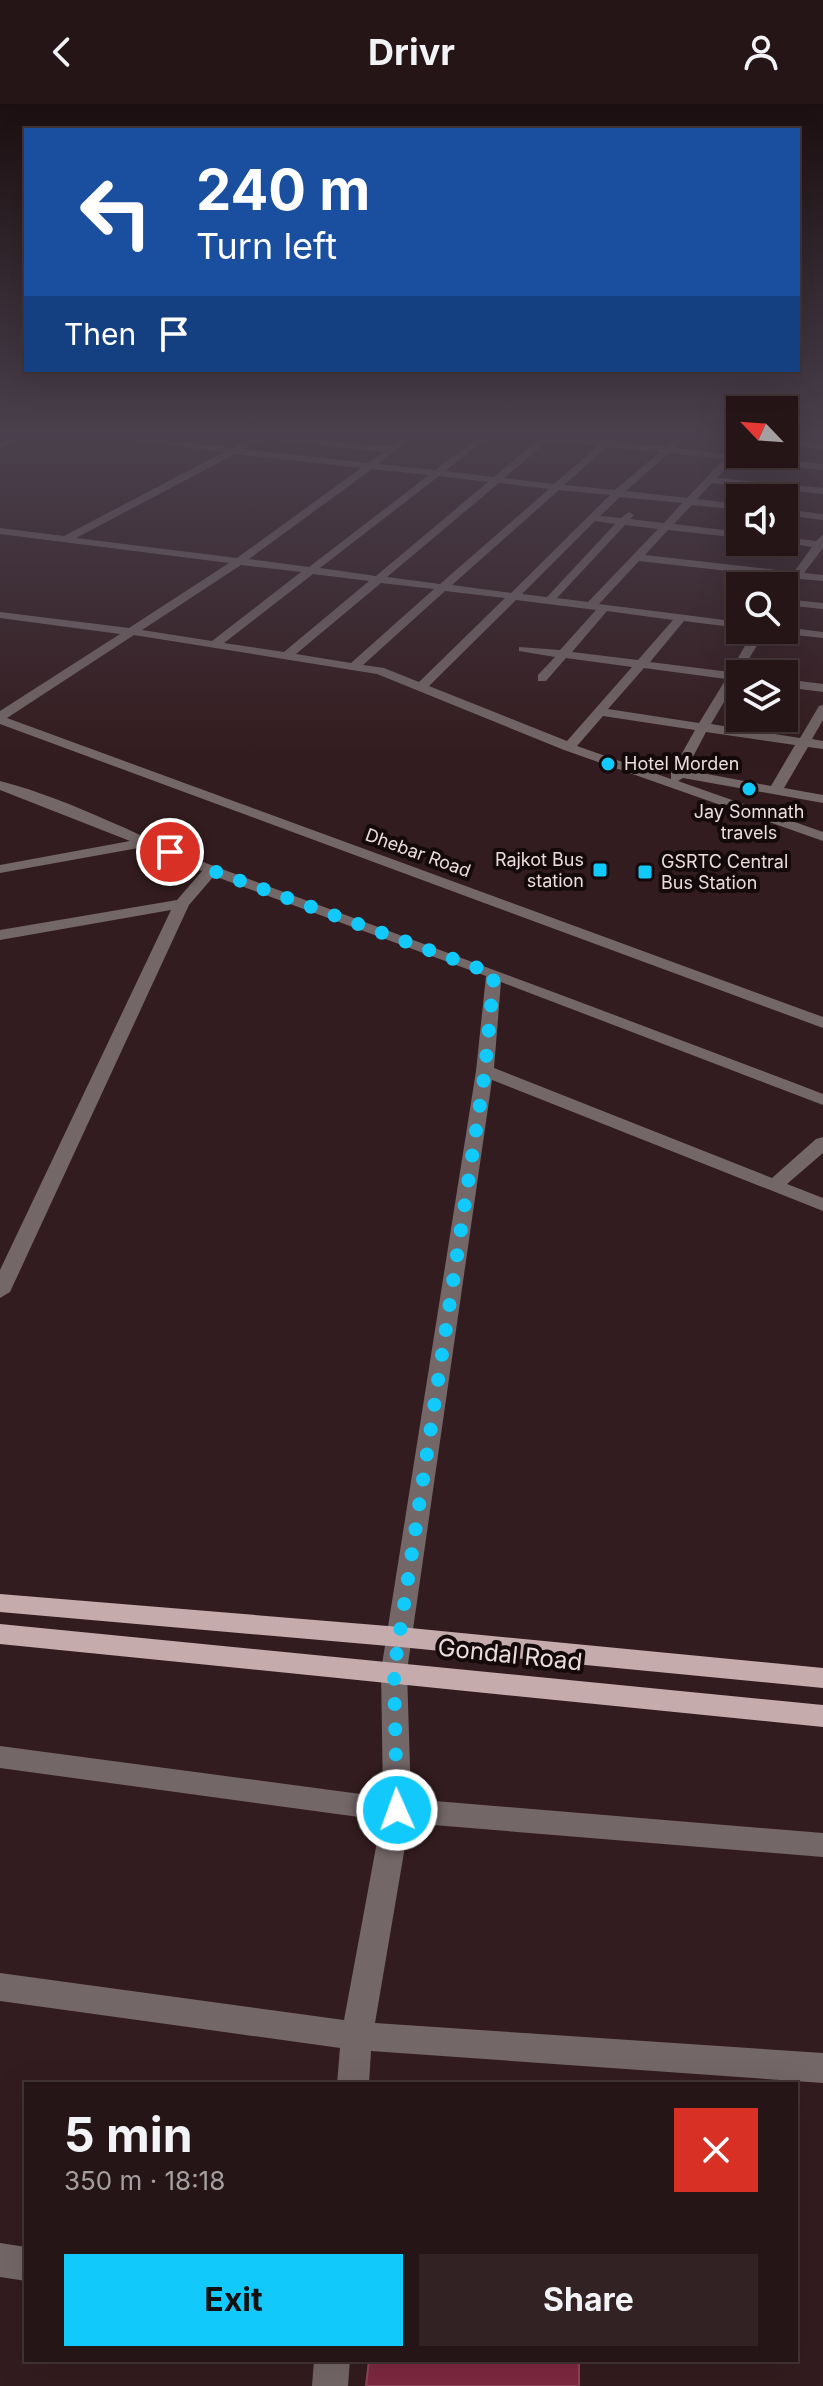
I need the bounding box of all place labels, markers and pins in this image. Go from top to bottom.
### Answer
place label: Hotel Morden [624,753,739,774]
marker: Hotel Morden [599,755,617,773]
marker: Jay Somnath travels [740,780,758,798]
place label: Jay Somnath travels [694,801,804,843]
pin [136,818,204,886]
place label: Rajkot Bus station [495,849,584,891]
place label: GSRTC Central Bus Station [661,851,788,893]
marker: Rajkot Bus station [591,861,609,879]
marker: GSRTC Central Bus Station [636,863,654,881]

